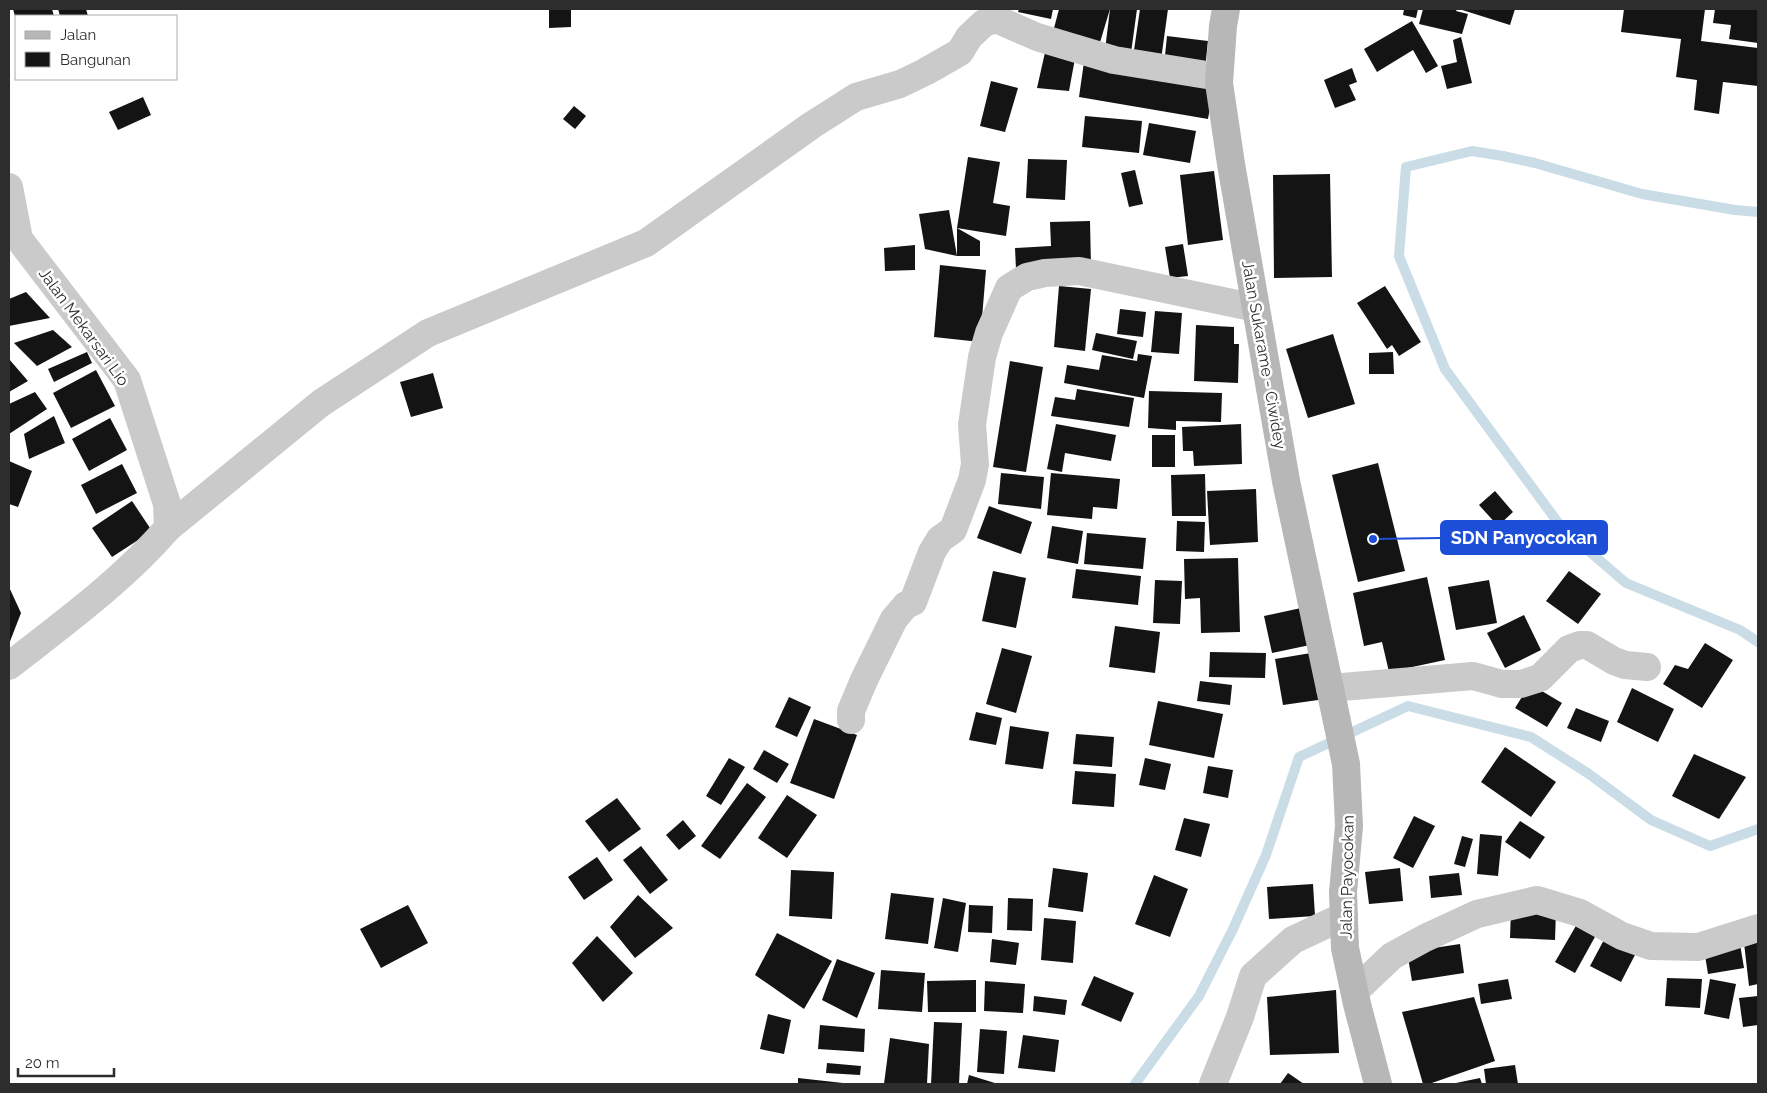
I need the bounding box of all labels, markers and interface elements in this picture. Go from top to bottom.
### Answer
legend [15,15,178,80]
text: Jalan [60,26,96,44]
text: Bangunan [60,51,131,69]
street label: Jalan Sukarame - Ciwidey [1238,259,1290,451]
street label: Jalan Mekarsari Lio [35,264,133,390]
callout: SDN Panyocokan [1441,521,1607,554]
text: SDN Panyocokan [1451,527,1597,548]
street label: Jalan Payocokan [1336,815,1358,939]
scale bar [18,1046,114,1078]
text: 20 m [25,1054,60,1072]

